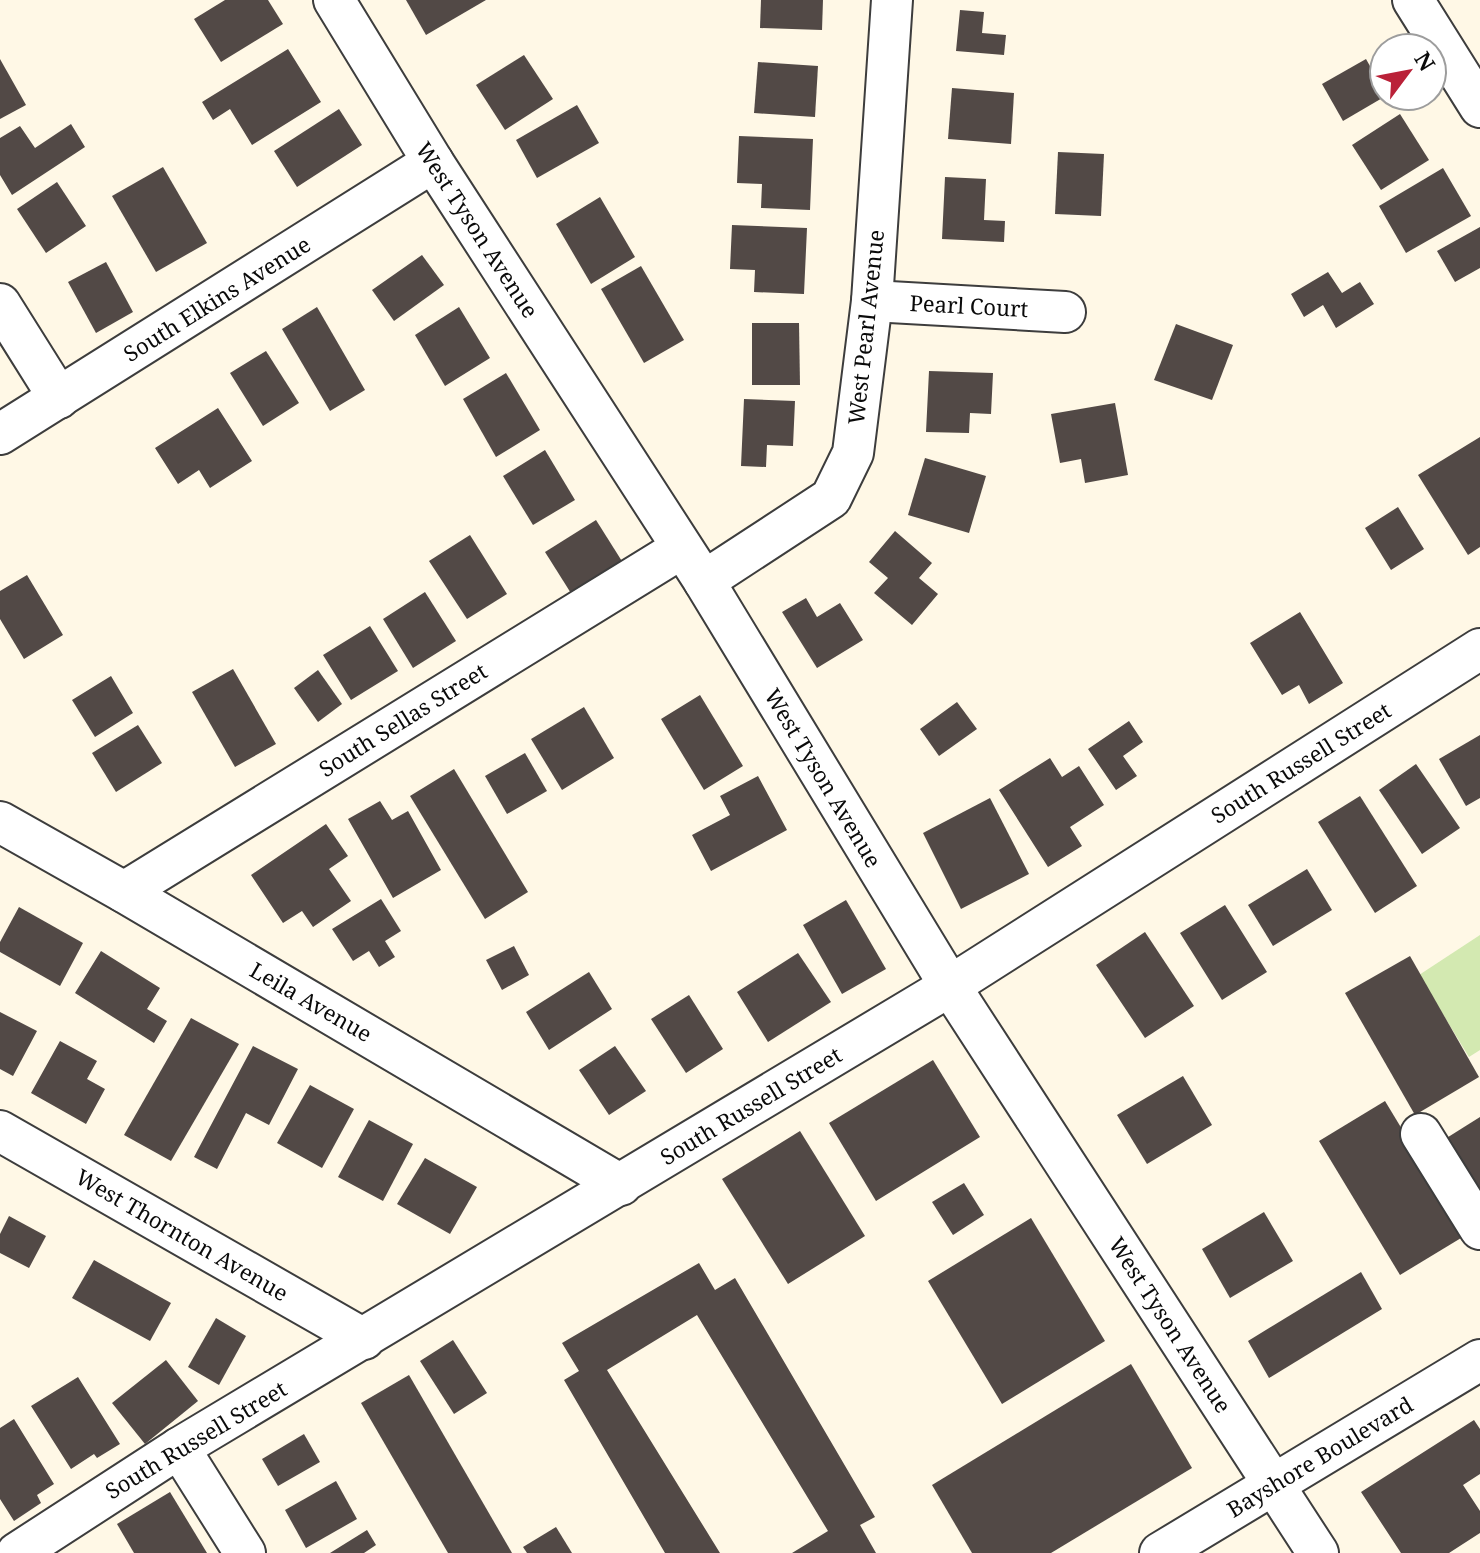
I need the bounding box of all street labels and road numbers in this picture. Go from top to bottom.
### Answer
street label: West Tyson Avenue [410,136,546,323]
street label: South Elkins Avenue [117,228,316,368]
street label: West Pearl Avenue [840,228,890,426]
street label: Pearl Court [909,287,1029,323]
street label: South Sellas Street [313,655,492,783]
street label: West Tyson Avenue [758,682,889,873]
street label: South Russell Street [1205,695,1396,830]
street label: Leila Avenue [245,954,378,1048]
street label: South Russell Street [654,1039,847,1171]
street label: West Thornton Avenue [71,1161,294,1307]
street label: West Tyson Avenue [1103,1231,1239,1418]
street label: South Russell Street [99,1373,292,1505]
street label: Bayshore Boulevard [1221,1388,1418,1524]

